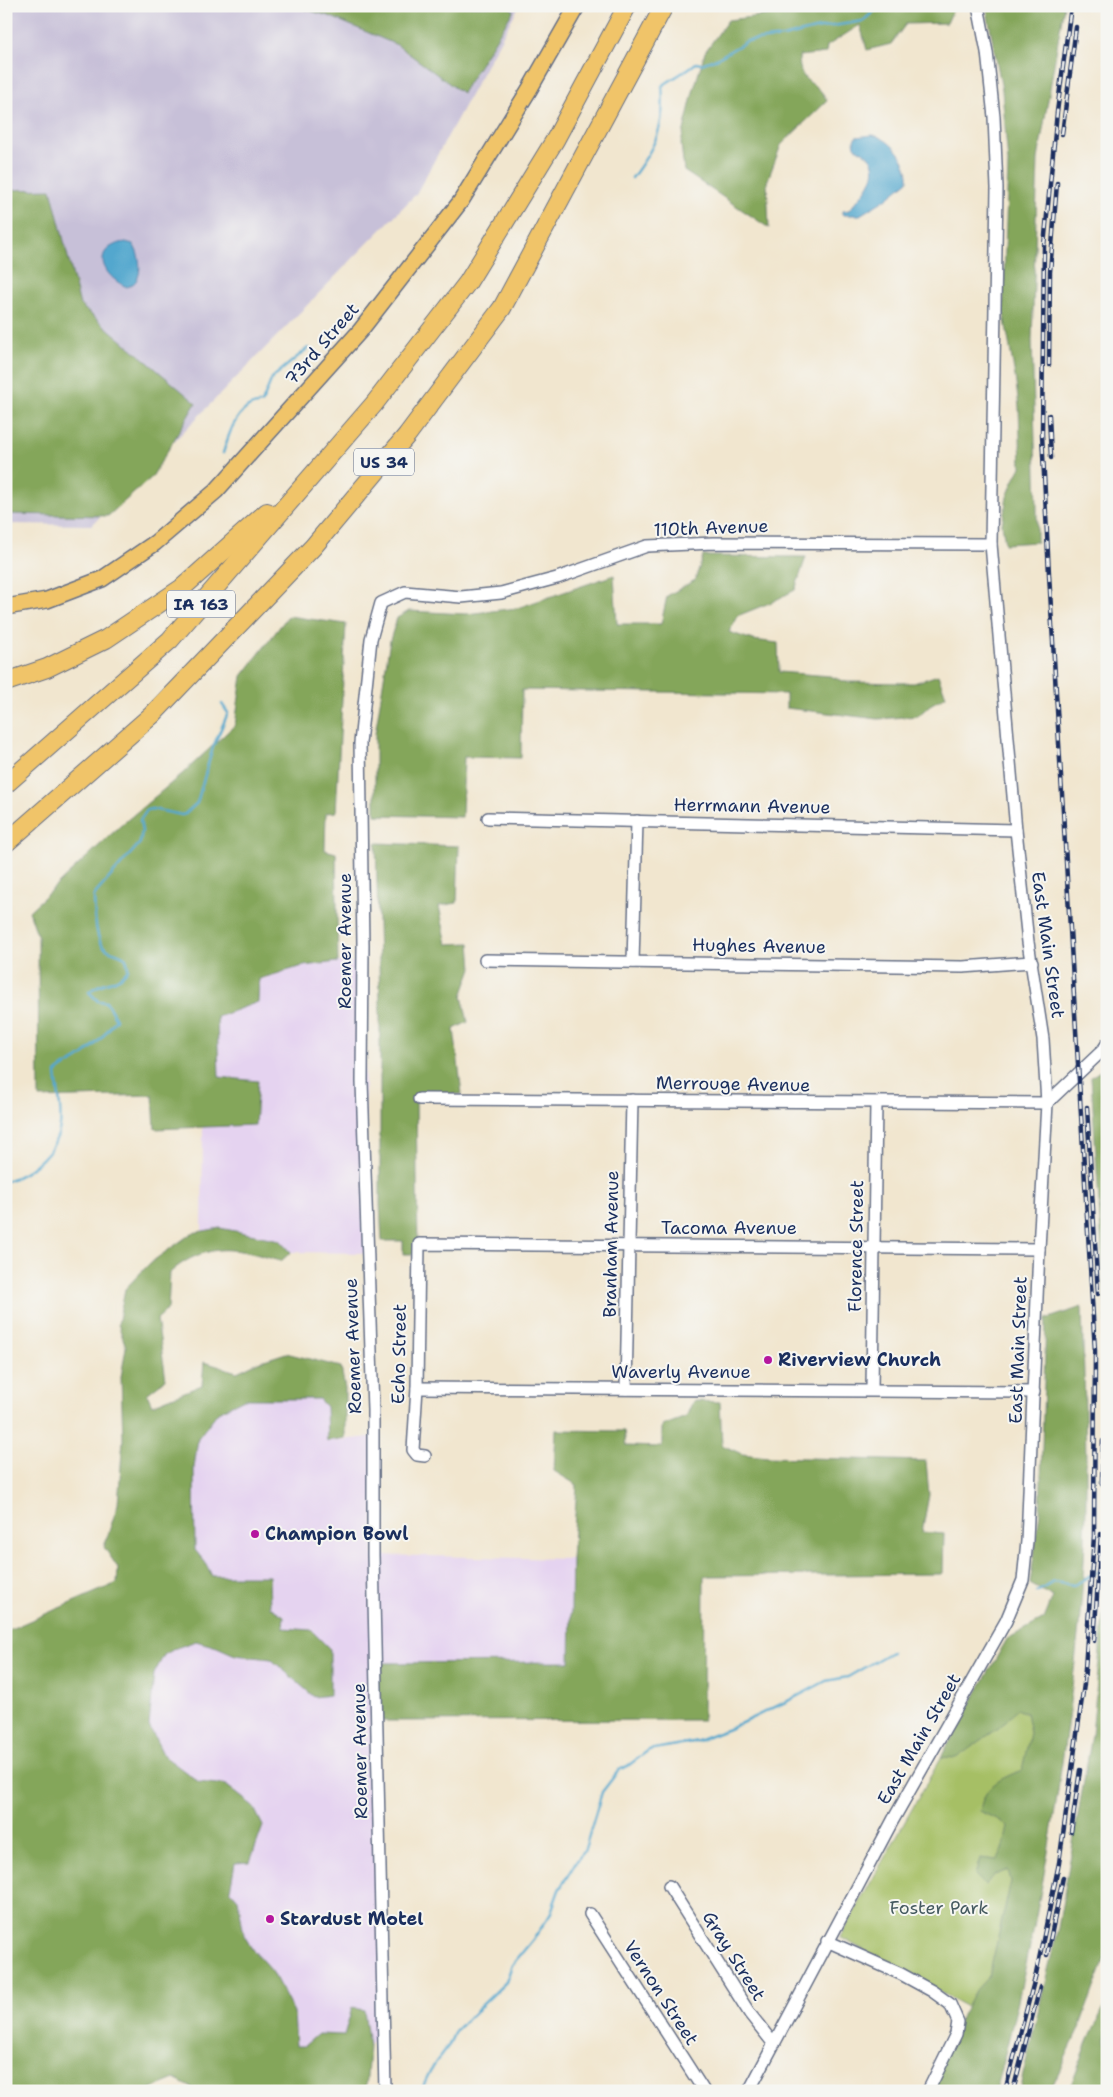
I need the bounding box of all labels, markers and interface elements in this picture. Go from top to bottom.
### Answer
street label: 73rd Street [280,298,364,390]
road number: US 34 [354,448,414,476]
street label: 110th Avenue [653,514,769,542]
road number: IA 163 [167,590,235,618]
street label: Herrmann Avenue [673,793,831,819]
street label: East Main Street [1026,870,1070,1020]
street label: Roemer Avenue [333,873,357,1009]
street label: Hughes Avenue [692,933,826,959]
street label: Merrouge Avenue [656,1071,810,1097]
street label: Branham Avenue [598,1170,624,1318]
street label: Florence Street [843,1180,869,1312]
street label: Tacoma Avenue [661,1216,797,1240]
street label: East Main Street [1003,1276,1033,1424]
street label: Roemer Avenue [339,1278,367,1414]
street label: Echo Street [386,1303,412,1404]
place label: Riverview Church [778,1348,941,1372]
marker: Riverview Church [762,1354,774,1366]
street label: Waverly Avenue [611,1360,751,1384]
place label: Champion Bowl [265,1522,408,1546]
marker: Champion Bowl [249,1528,261,1540]
street label: East Main Street [872,1669,966,1809]
street label: Roemer Avenue [347,1683,373,1819]
park label: Foster Park [889,1896,989,1920]
place label: Stardust Motel [280,1907,423,1931]
street label: Gray Street [697,1907,771,2005]
marker: Stardust Motel [264,1913,276,1925]
street label: Vernon Street [618,1936,704,2050]

